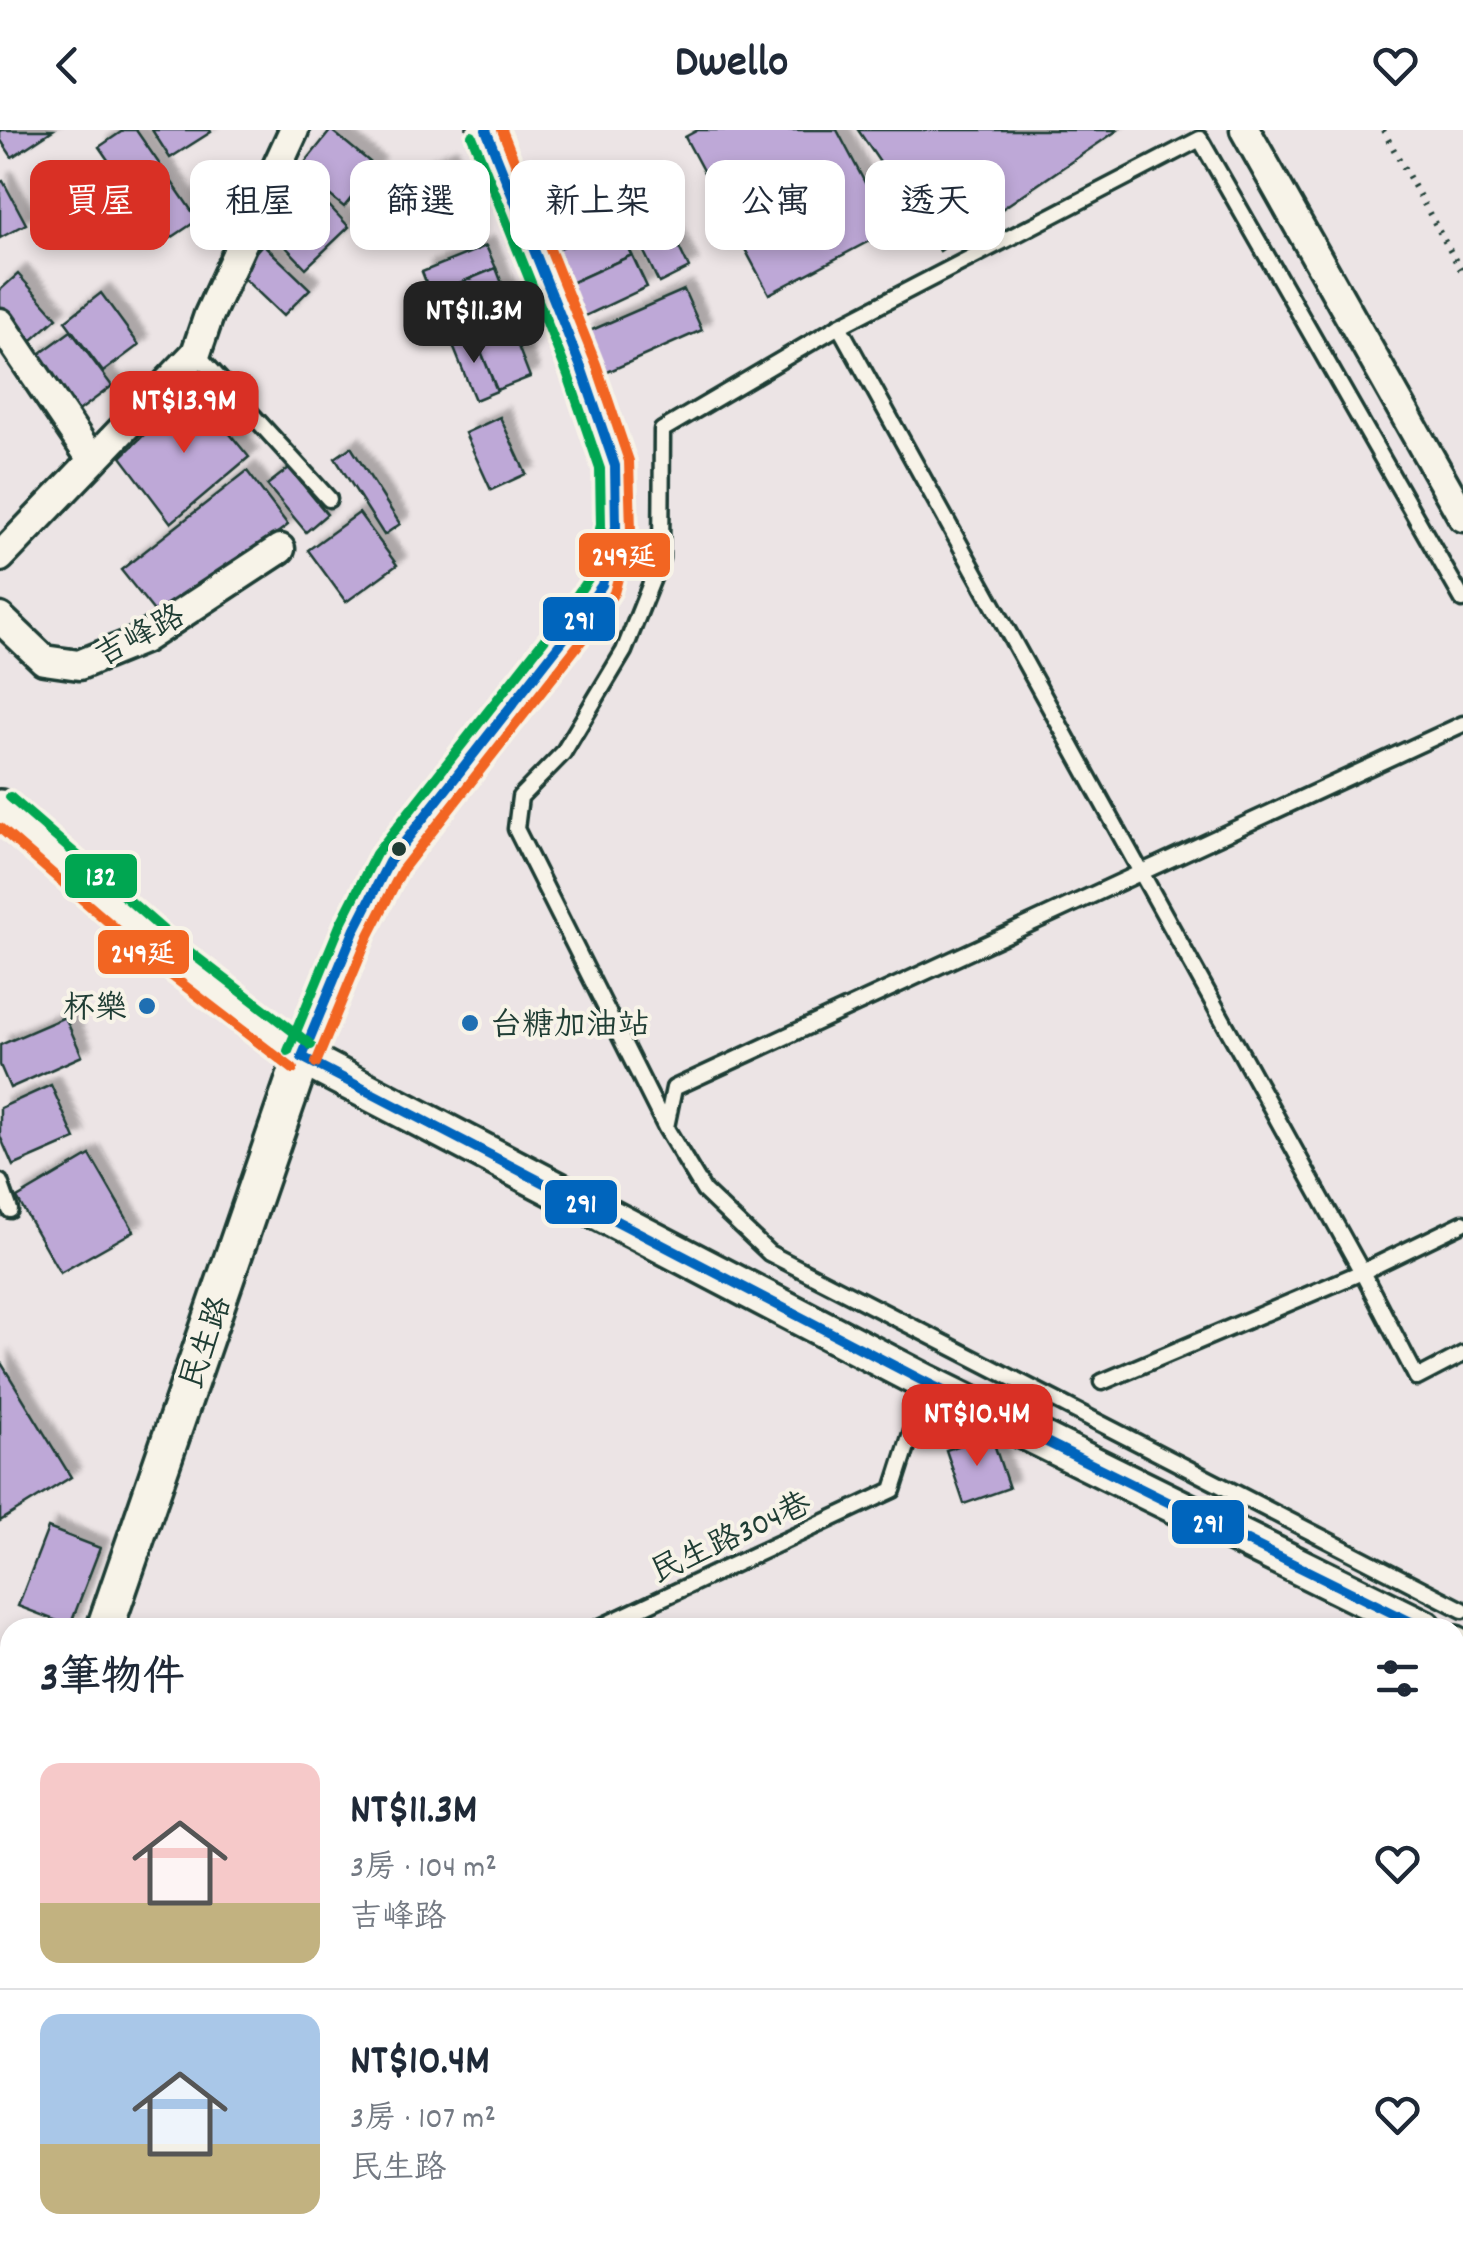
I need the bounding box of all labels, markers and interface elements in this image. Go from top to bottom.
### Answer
text: Dwello [675,33,788,97]
icon: back [40,38,95,93]
icon: heart [1368,38,1423,93]
chip: 買屋 [30,160,170,250]
chip: 租屋 [190,160,330,250]
chip: 篩選 [350,160,490,250]
chip: 新上架 [510,160,685,250]
chip: 公寓 [705,160,845,250]
chip: 透天 [865,160,1005,250]
pin: NT$11.3M [371,281,577,366]
text: NT$11.3M [425,290,523,336]
pin: NT$13.9M [81,371,287,456]
text: NT$13.9M [132,380,236,426]
line badge: 249延 [577,531,672,579]
text: 249延 [592,540,656,580]
line badge: 291 [541,595,617,643]
street label: 吉峰路 [88,596,195,681]
text: 291 [563,604,595,644]
unlabelled marker [389,839,409,859]
line badge: 132 [63,852,139,900]
text: 132 [86,860,116,900]
line badge: 249延 [96,928,191,976]
text: 249延 [111,937,175,977]
place label: 杯樂 [63,988,127,1034]
marker: 杯樂 [136,995,158,1017]
place label: 台糖加油站 [490,1005,650,1051]
marker: 台糖加油站 [459,1012,481,1034]
line badge: 291 [543,1178,619,1226]
text: 291 [565,1187,597,1227]
street label: 民生路 [171,1291,246,1397]
pin: NT$10.4M [874,1384,1080,1469]
text: NT$10.4M [924,1393,1030,1439]
street label: 民生路304巷 [644,1483,820,1598]
line badge: 291 [1170,1498,1246,1546]
text: 291 [1192,1507,1224,1547]
text: 3筆物件 [40,1651,185,1711]
icon: filters [1370,1651,1425,1706]
text: NT$11.3M [350,1783,477,1843]
icon: home [120,1803,240,1923]
icon: heart [1370,1836,1425,1891]
text: 3房 · 104 m² [350,1847,497,1893]
text: 吉峰路 [350,1897,446,1943]
text: NT$10.4M [350,2034,490,2094]
icon: home [120,2054,240,2174]
icon: heart [1370,2087,1425,2142]
text: 3房 · 107 m² [350,2098,496,2144]
text: 民生路 [350,2148,446,2194]

